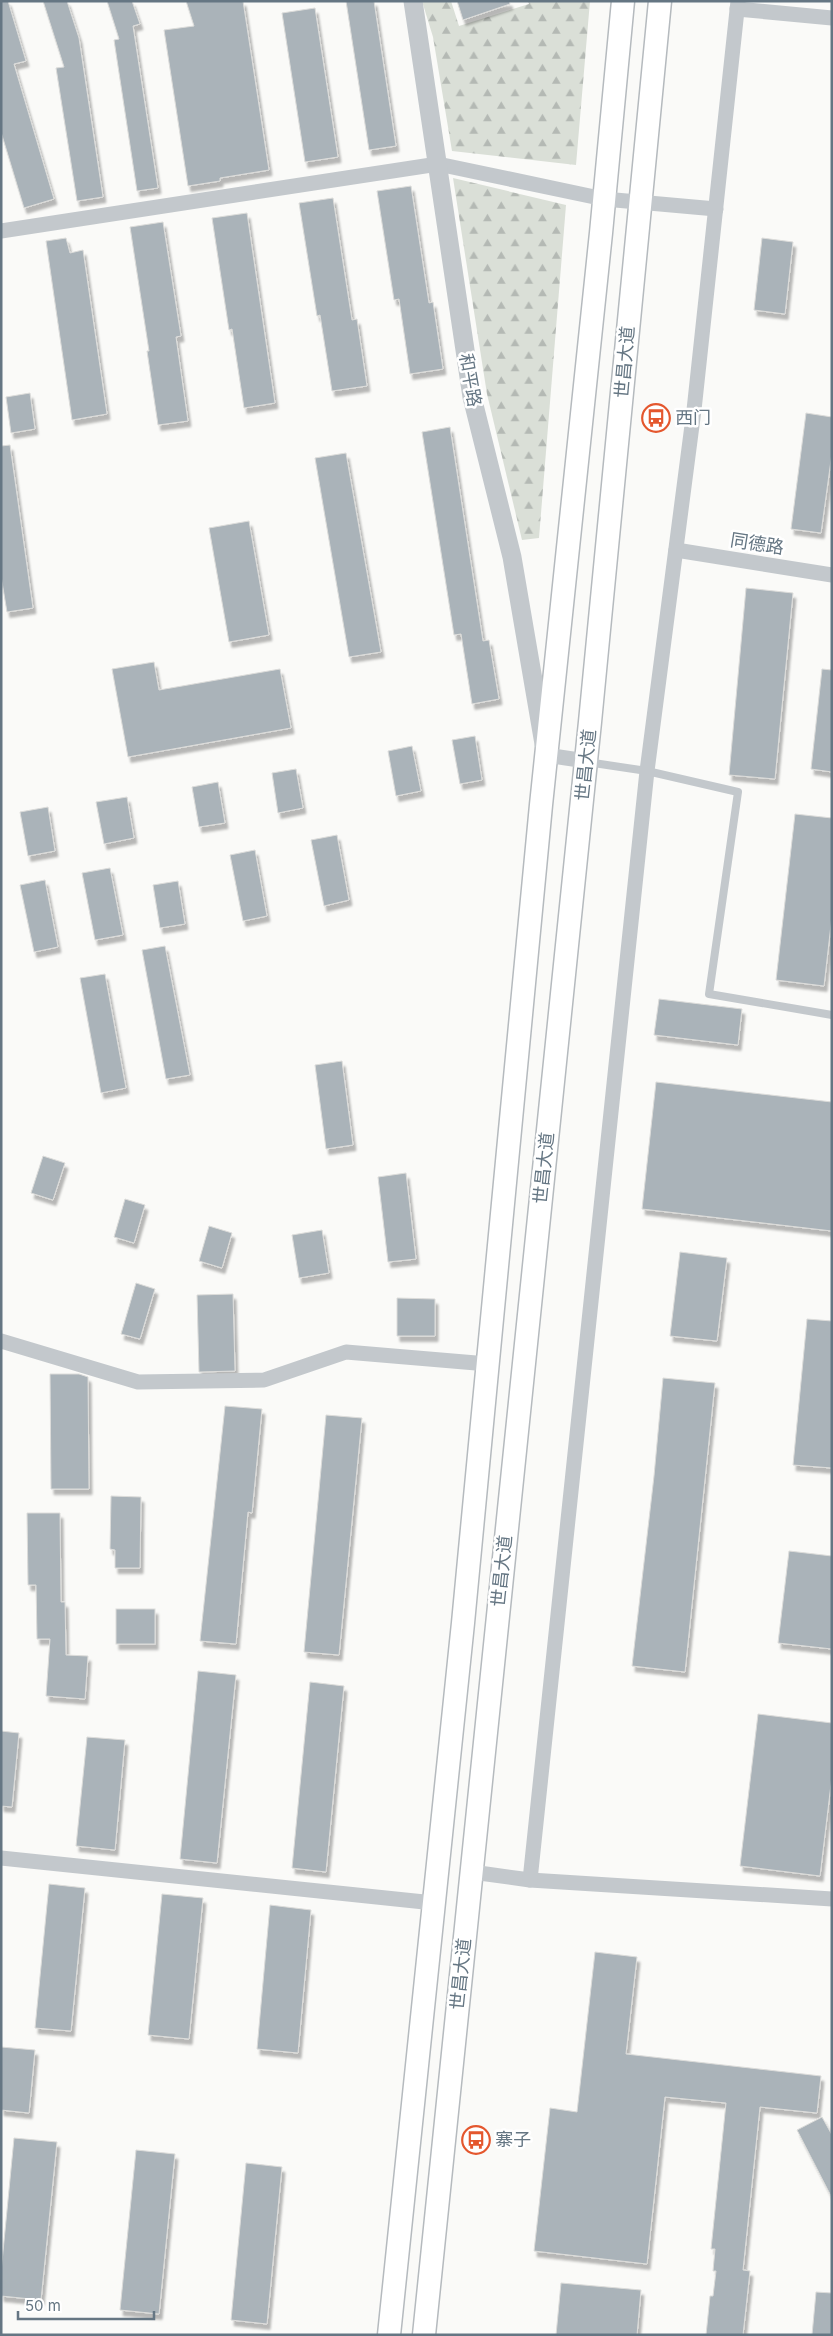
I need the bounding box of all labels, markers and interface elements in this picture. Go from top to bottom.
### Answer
street label: 世昌大道 [611,325,638,399]
street label: 和平路 [455,352,486,408]
bus stop icon: 西门 [641,403,671,433]
place label: 西门 [675,407,711,428]
street label: 同德路 [729,529,785,558]
street label: 世昌大道 [571,728,600,802]
street label: 世昌大道 [529,1131,558,1205]
street label: 世昌大道 [487,1534,516,1608]
street label: 世昌大道 [446,1937,475,2011]
bus stop icon: 寨子 [461,2125,491,2155]
place label: 寨子 [495,2129,531,2150]
scale bar [18,2288,154,2320]
text: 50 m [25,2296,61,2315]

